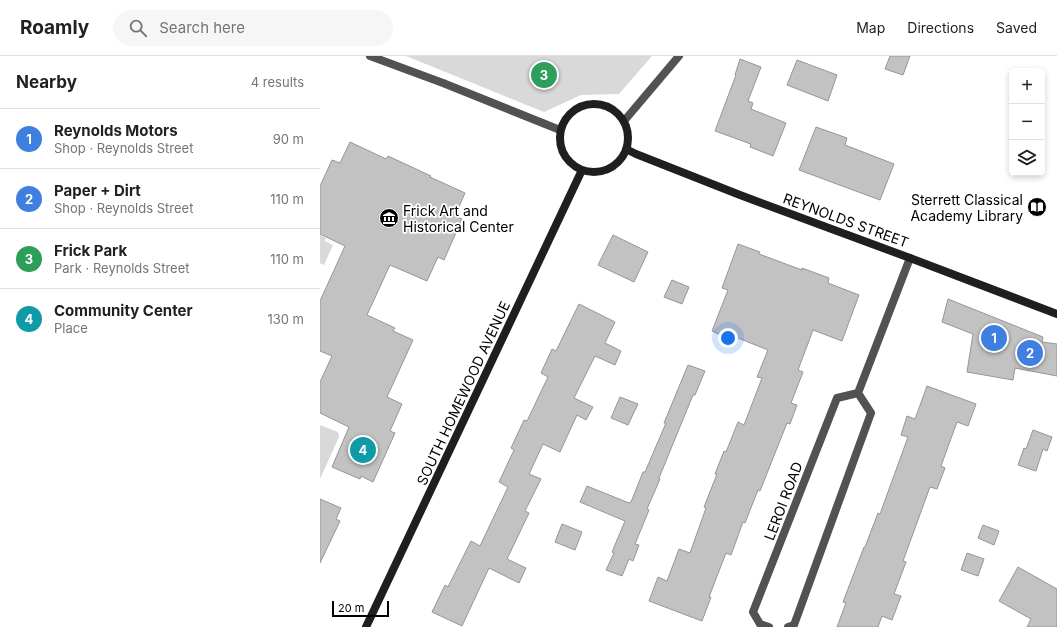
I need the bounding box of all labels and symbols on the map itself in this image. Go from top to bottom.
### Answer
pin: 3 [531,60,557,90]
street label: REYNOLDS STREET [781,189,911,251]
place label: Sterrett Classical Academy Library [910,191,1023,224]
library icon: Sterrett Classical Academy Library [1026,196,1048,218]
place label: Frick Art and Historical Center [403,202,514,235]
museum icon: Frick Art and Historical Center [378,207,400,229]
street label: SOUTH HOMEWOOD AVENUE [413,298,513,488]
pin: 1 [981,323,1007,353]
your location [718,328,738,348]
pin: 2 [1017,338,1043,368]
pin: 4 [350,435,376,465]
street label: LEROI ROAD [760,459,806,543]
scale bar [332,599,389,618]

